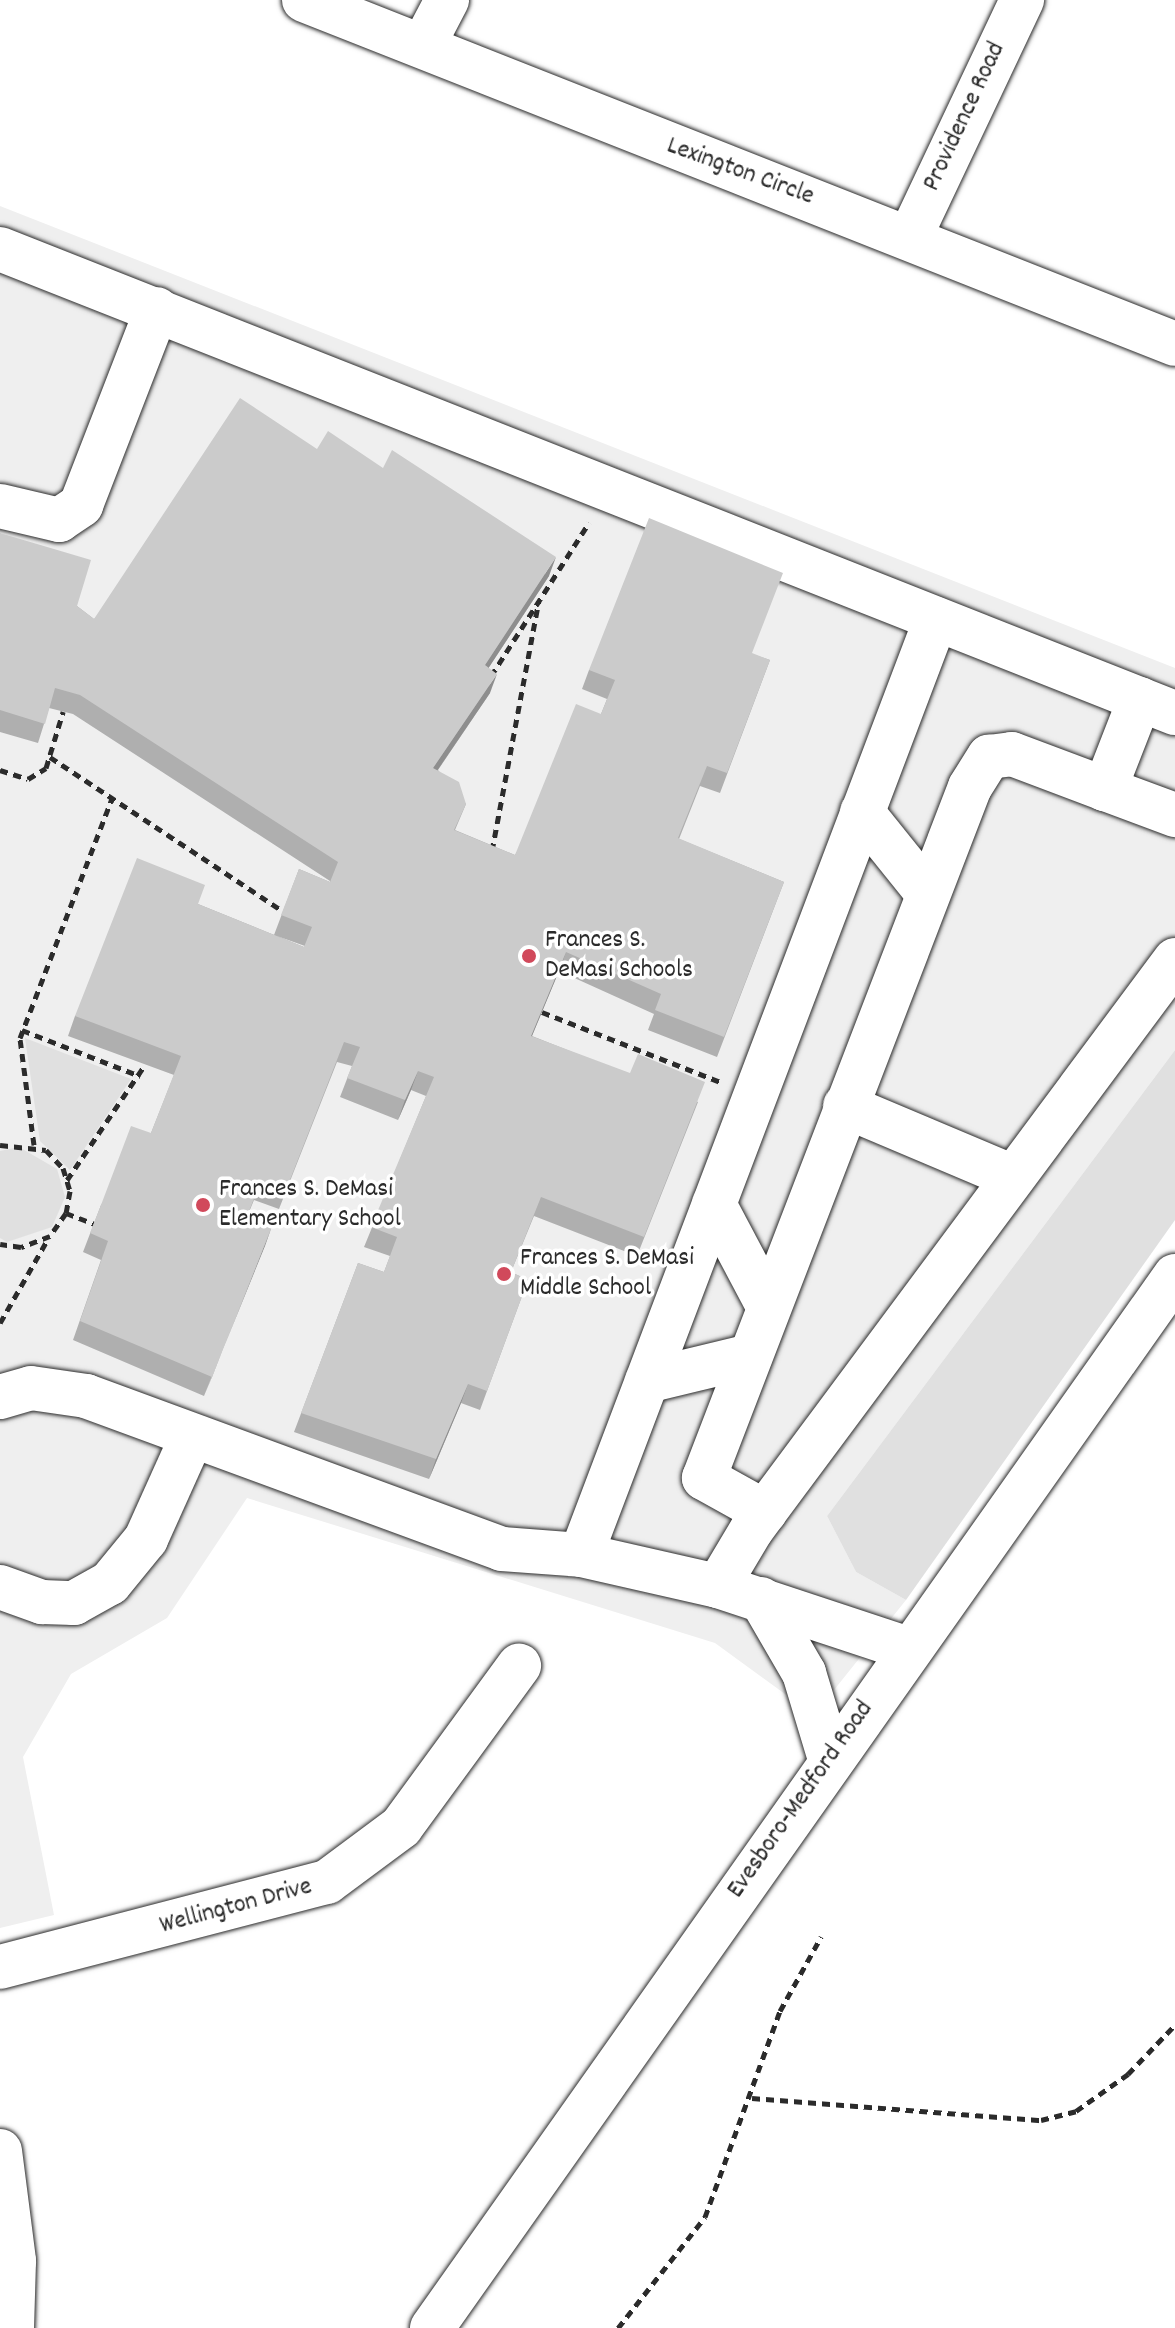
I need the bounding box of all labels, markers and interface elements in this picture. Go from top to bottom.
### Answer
street label: Providence Road [917,38,1013,196]
street label: Lexington Circle [662,131,818,213]
place label: Frances S. DeMasi Schools [545,925,693,986]
marker: Frances S. DeMasi Schools [520,947,538,965]
place label: Frances S. DeMasi Elementary School [219,1174,401,1236]
marker: Frances S. DeMasi Elementary School [194,1196,212,1214]
place label: Frances S. DeMasi Middle School [520,1243,694,1304]
marker: Frances S. DeMasi Middle School [495,1265,513,1283]
street label: Evesboro-Medford Road [721,1695,881,1905]
street label: Wellington Drive [157,1872,315,1942]

